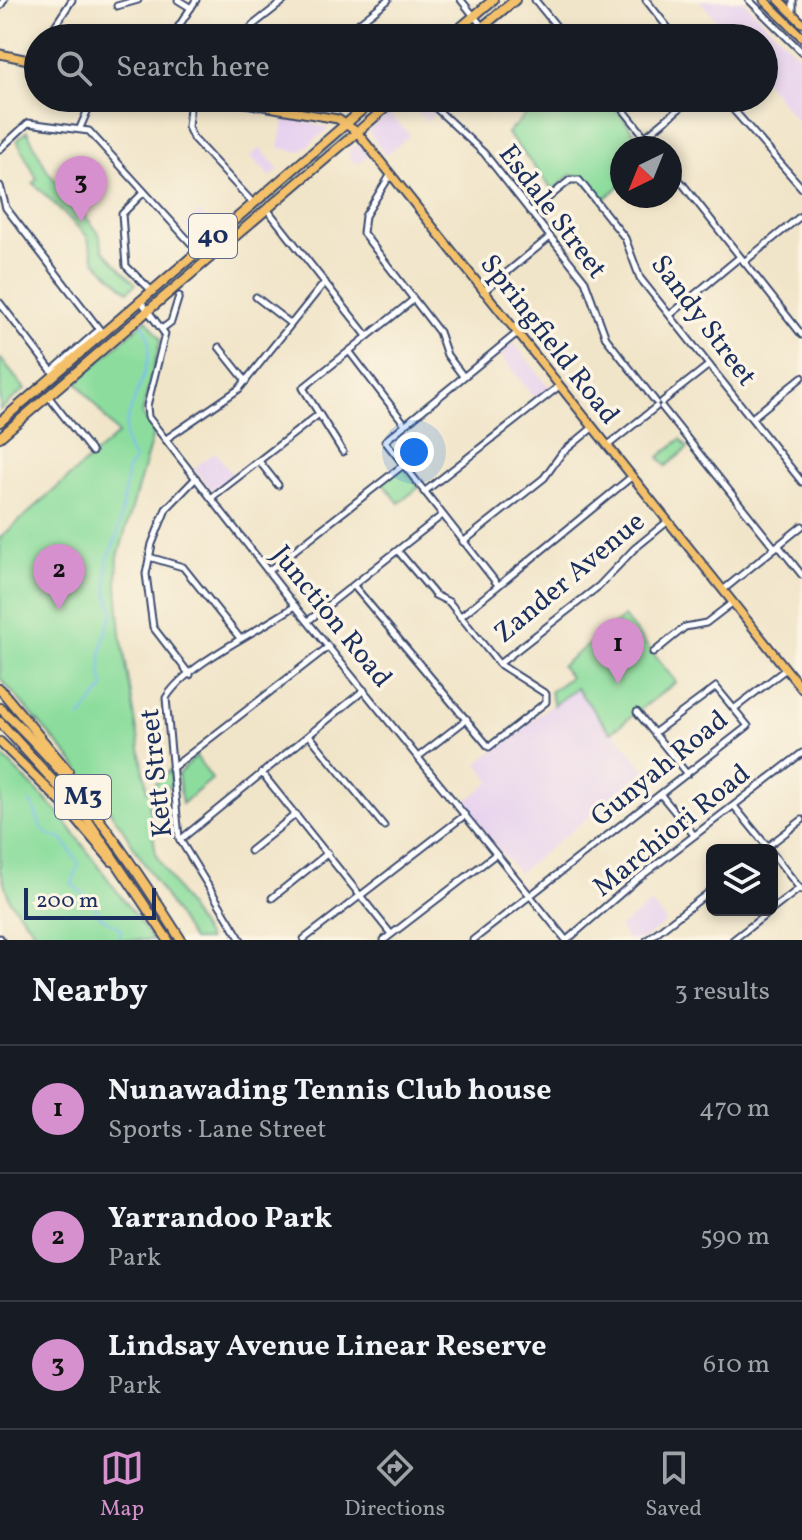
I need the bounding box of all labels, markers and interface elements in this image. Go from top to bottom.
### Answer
search box [24,24,778,112]
icon: search [52,46,96,90]
text: Search here [116,47,270,89]
north arrow [610,136,682,208]
street label: Esdale Street [489,137,615,287]
pin: 3 [55,156,107,222]
road number: 40 [189,214,237,258]
street label: Springfield Road [470,247,628,433]
street label: Sandy Street [641,247,765,395]
your location [394,432,434,472]
street label: Zander Avenue [486,503,654,653]
street label: Junction Road [261,538,401,696]
pin: 2 [33,544,85,610]
pin: 1 [592,618,644,684]
street label: Gunyah Road [583,701,737,837]
street label: Kett Street [131,707,183,839]
street label: Marchiori Road [585,755,759,907]
road number: M3 [55,775,111,819]
map controls [706,844,778,916]
button: layers [706,844,778,916]
scale bar [24,884,156,920]
text: 200 m [36,886,98,917]
text: Nearby [32,969,148,1016]
text: 3 results [674,974,770,1010]
text: Nunawading Tennis Club house [108,1070,552,1112]
text: 1 [53,1091,63,1127]
text: 470 m [699,1091,770,1127]
text: Sports · Lane Street [108,1112,326,1148]
text: Yarrandoo Park [108,1198,332,1240]
text: 2 [51,1219,65,1255]
text: 590 m [700,1219,770,1255]
text: Park [108,1240,161,1276]
text: Lindsay Avenue Linear Reserve [108,1326,547,1368]
text: 3 [51,1347,65,1383]
text: 610 m [703,1347,770,1383]
text: Park [108,1368,161,1404]
tab: Map [100,1446,144,1525]
tab: Directions [344,1446,445,1525]
tab: Saved [645,1446,702,1525]

